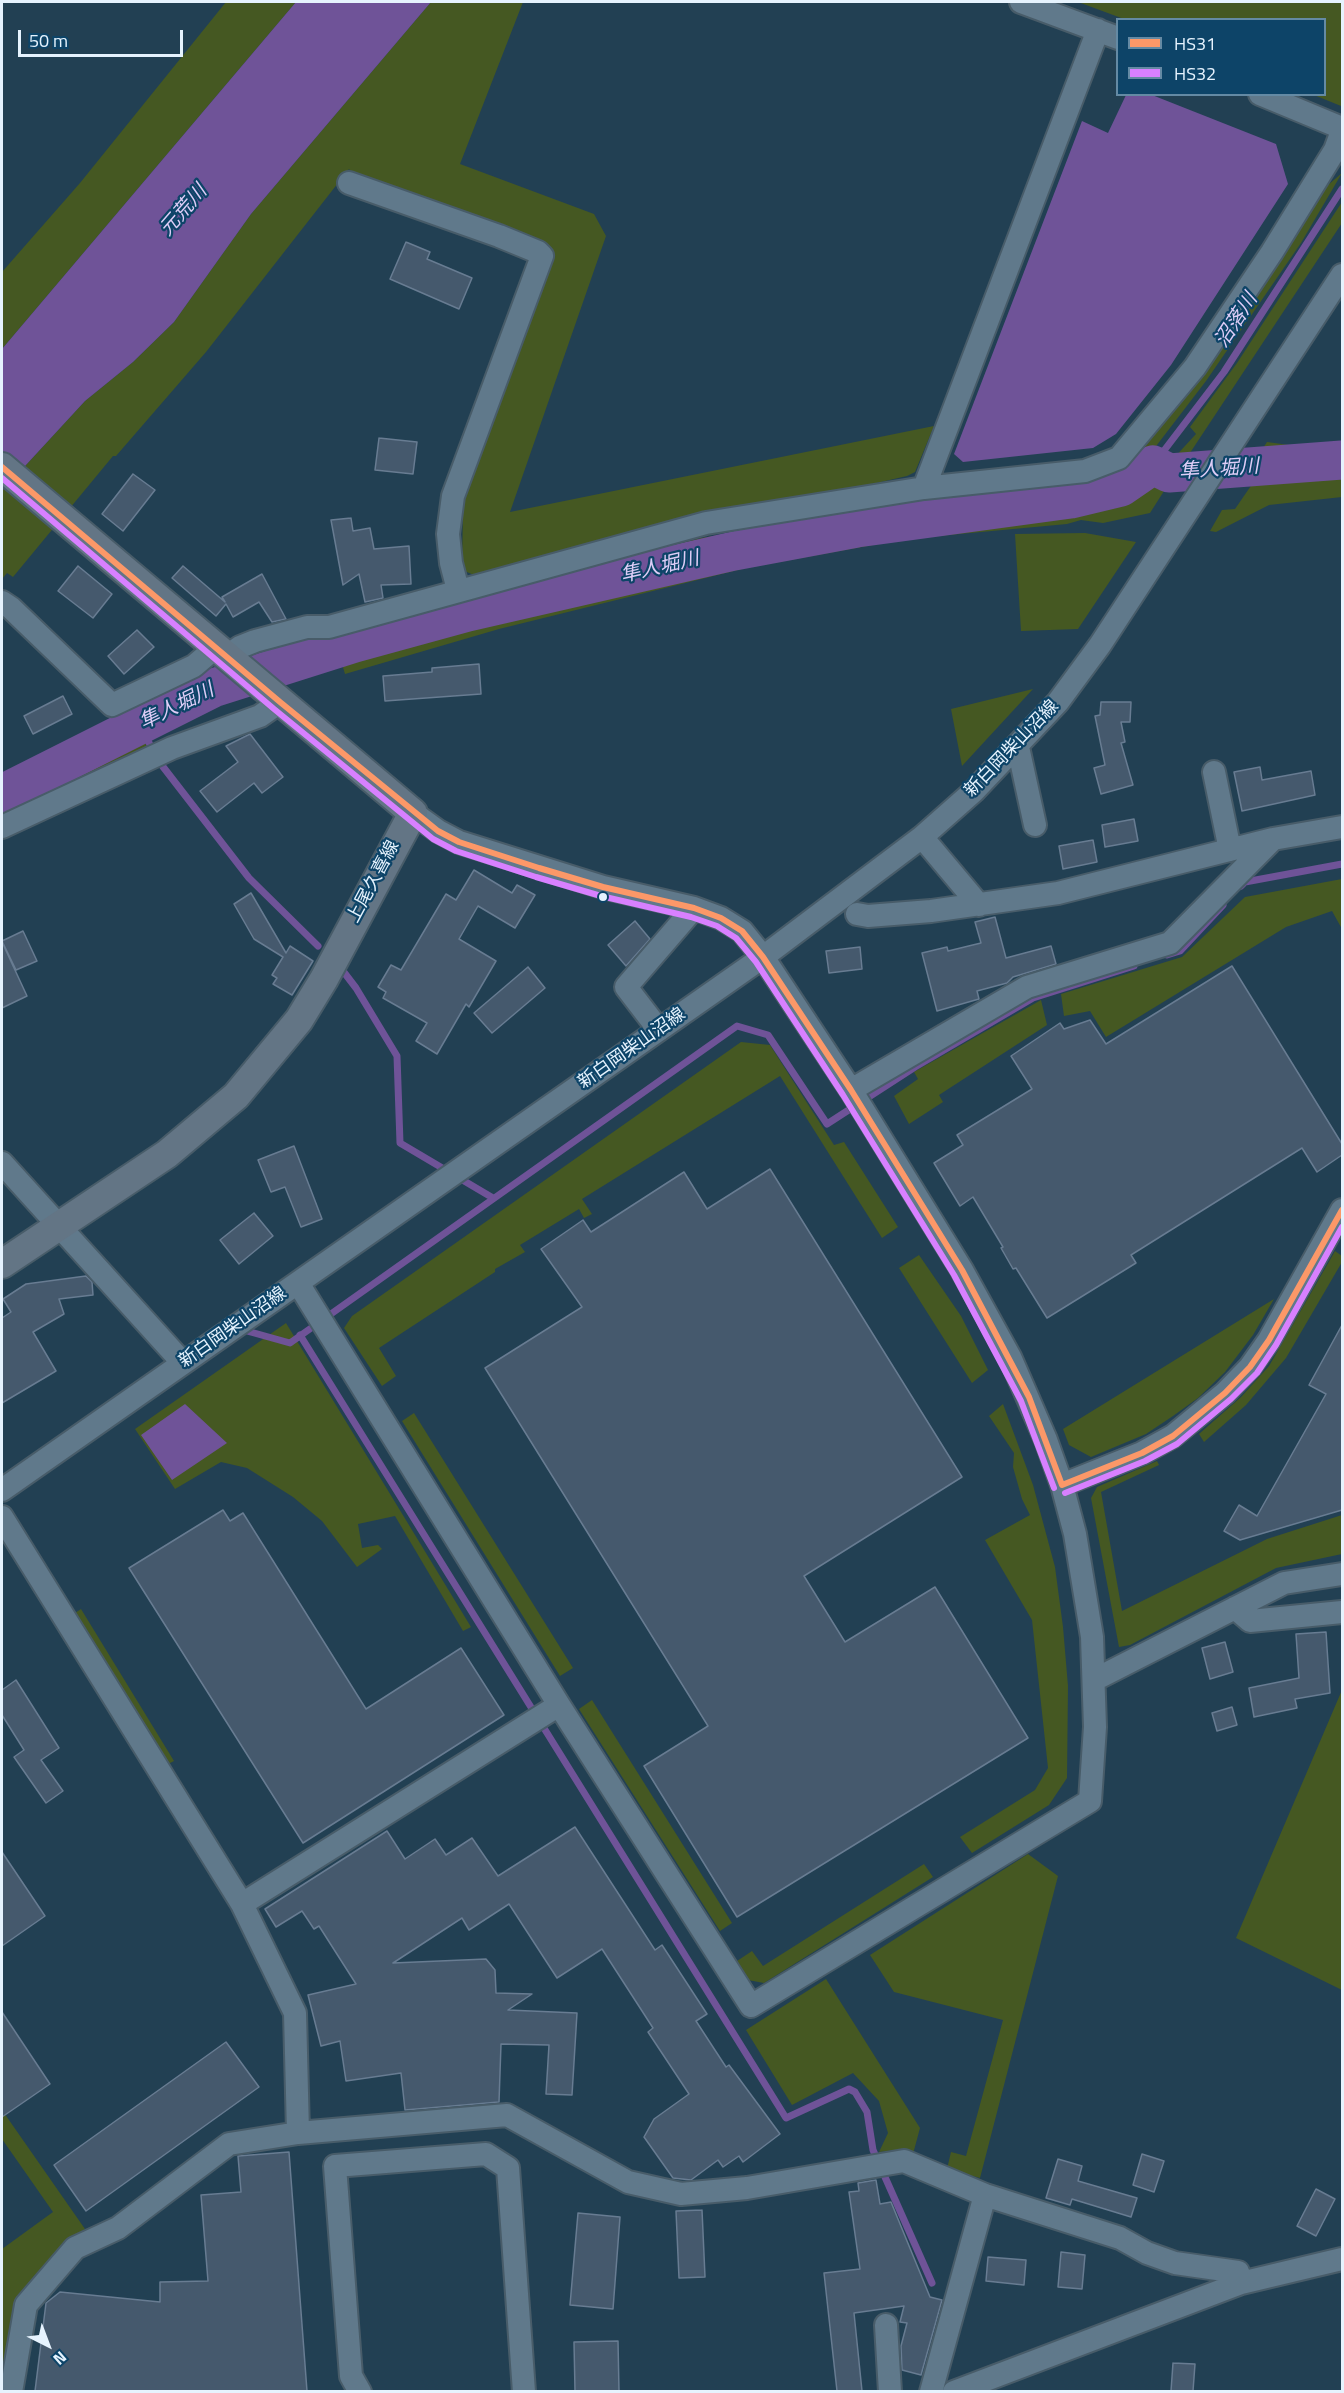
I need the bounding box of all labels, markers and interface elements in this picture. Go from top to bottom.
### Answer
scale bar [21,18,186,56]
legend [1116,18,1326,96]
text: 50 m [29,27,68,54]
text: HS31 [1174,30,1216,57]
text: HS32 [1174,60,1216,87]
water label: 元荒川 [155,180,213,242]
water label: 沼落川 [1211,289,1263,353]
water label: 隼人堀川 [1178,455,1260,485]
water label: 隼人堀川 [618,547,702,589]
water label: 隼人堀川 [136,679,218,735]
street label: 新白岡柴山沼線 [960,696,1064,802]
street label: 上尾久喜線 [343,837,405,927]
unlabelled marker [597,891,609,903]
street label: 新白岡柴山沼線 [574,1004,690,1094]
street label: 新白岡柴山沼線 [175,1283,291,1373]
north arrow [18,2315,78,2375]
text: N [48,2346,72,2371]

